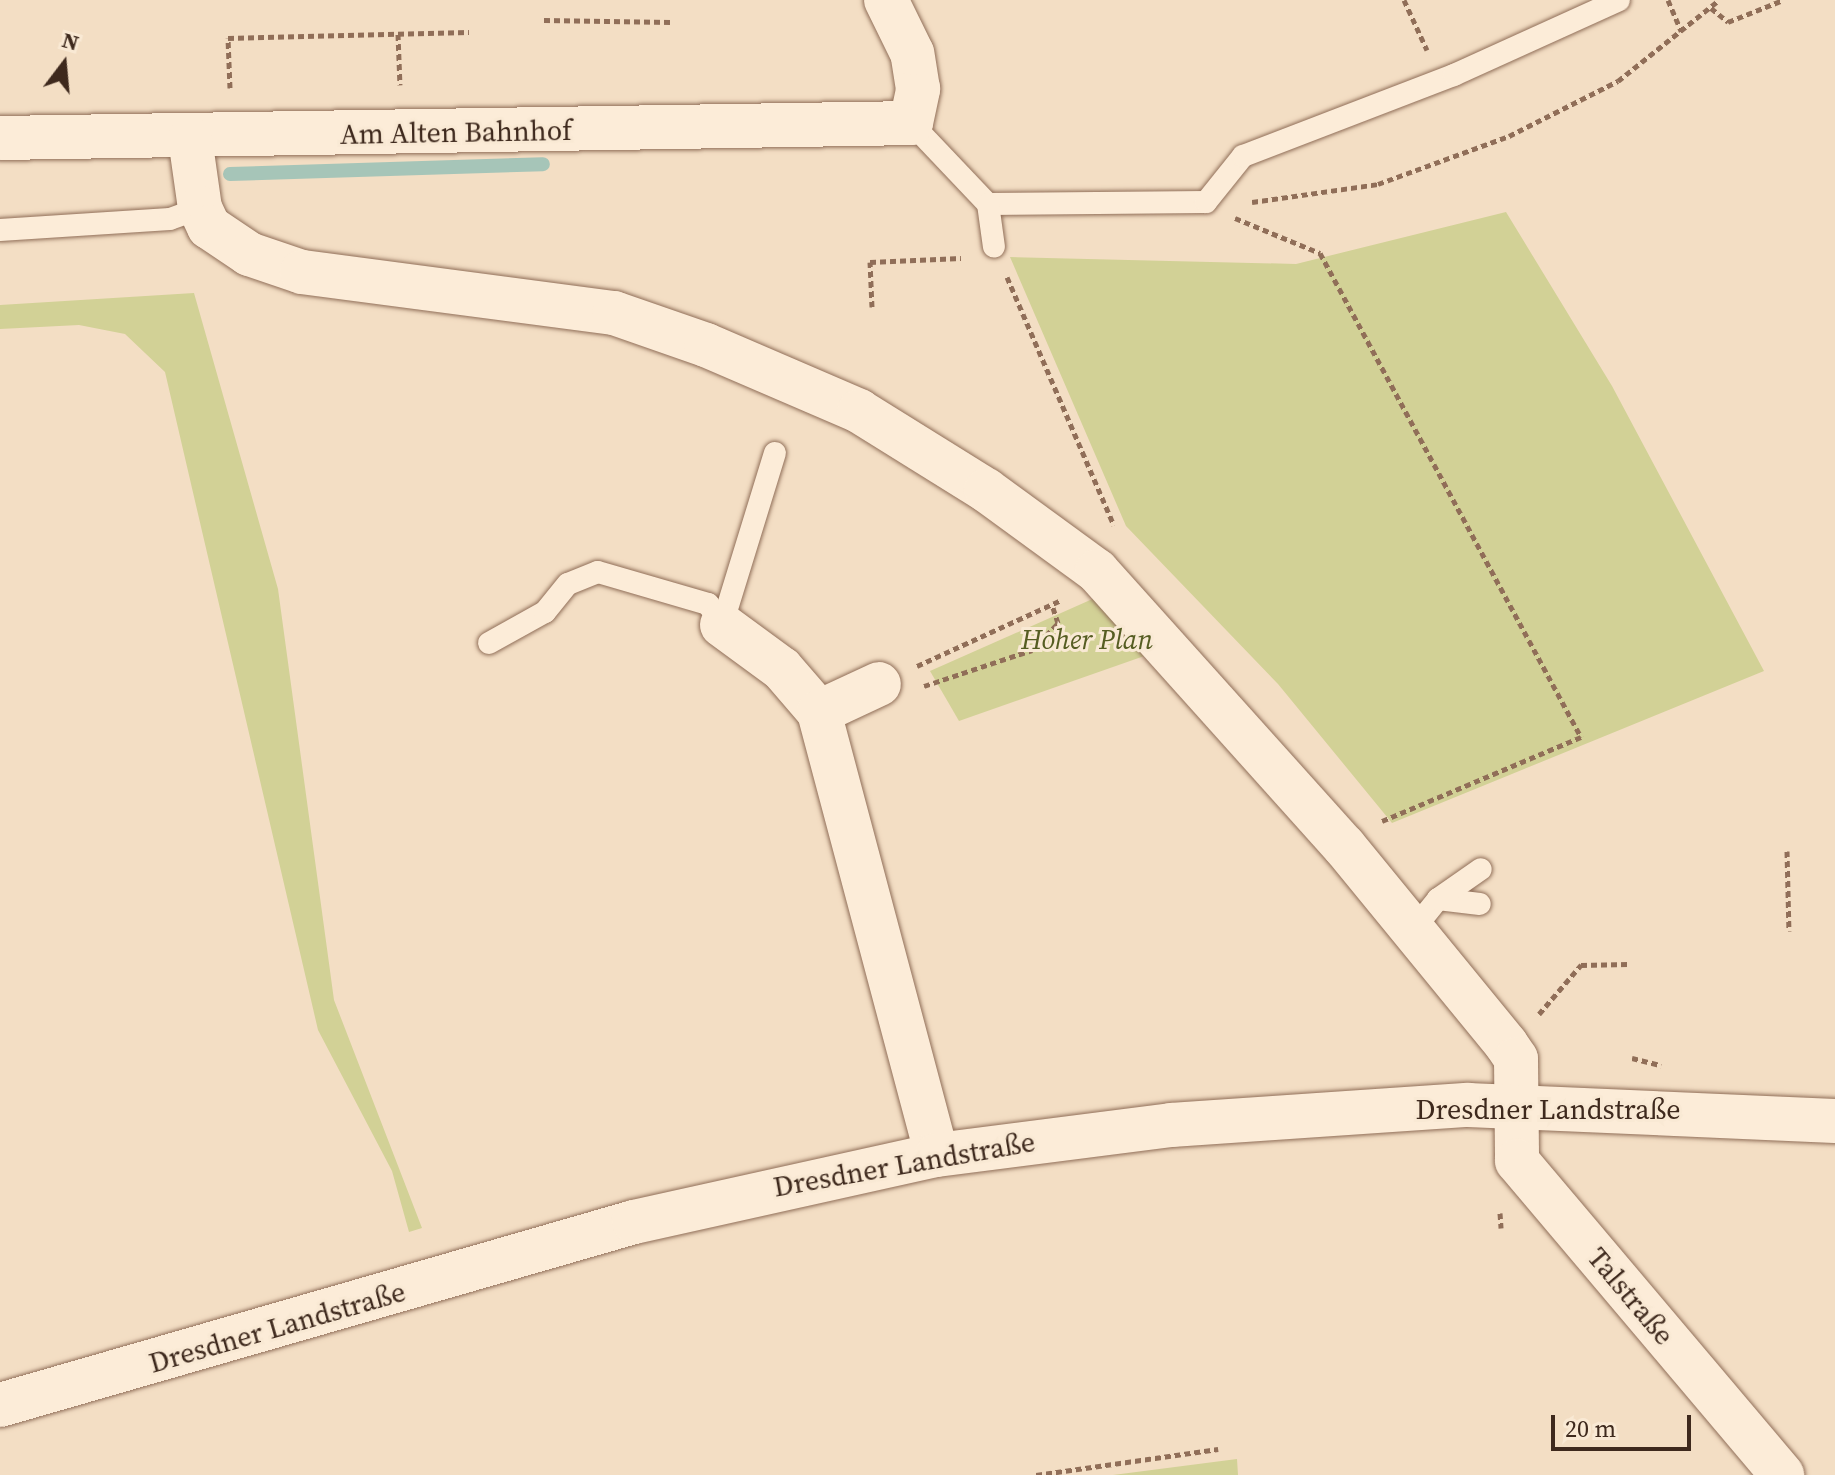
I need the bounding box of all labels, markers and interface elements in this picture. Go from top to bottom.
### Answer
north arrow [24,24,104,104]
text: N [59,24,82,58]
street label: Am Alten Bahnhof [340,113,572,151]
park label: Hoher Plan [1021,622,1153,656]
street label: Dresdner Landstraße [1416,1092,1680,1126]
street label: Dresdner Landstraße [771,1124,1037,1204]
street label: Talstraße [1581,1241,1681,1351]
street label: Dresdner Landstraße [145,1274,409,1380]
scale bar [1555,1399,1695,1449]
text: 20 m [1565,1412,1616,1445]

